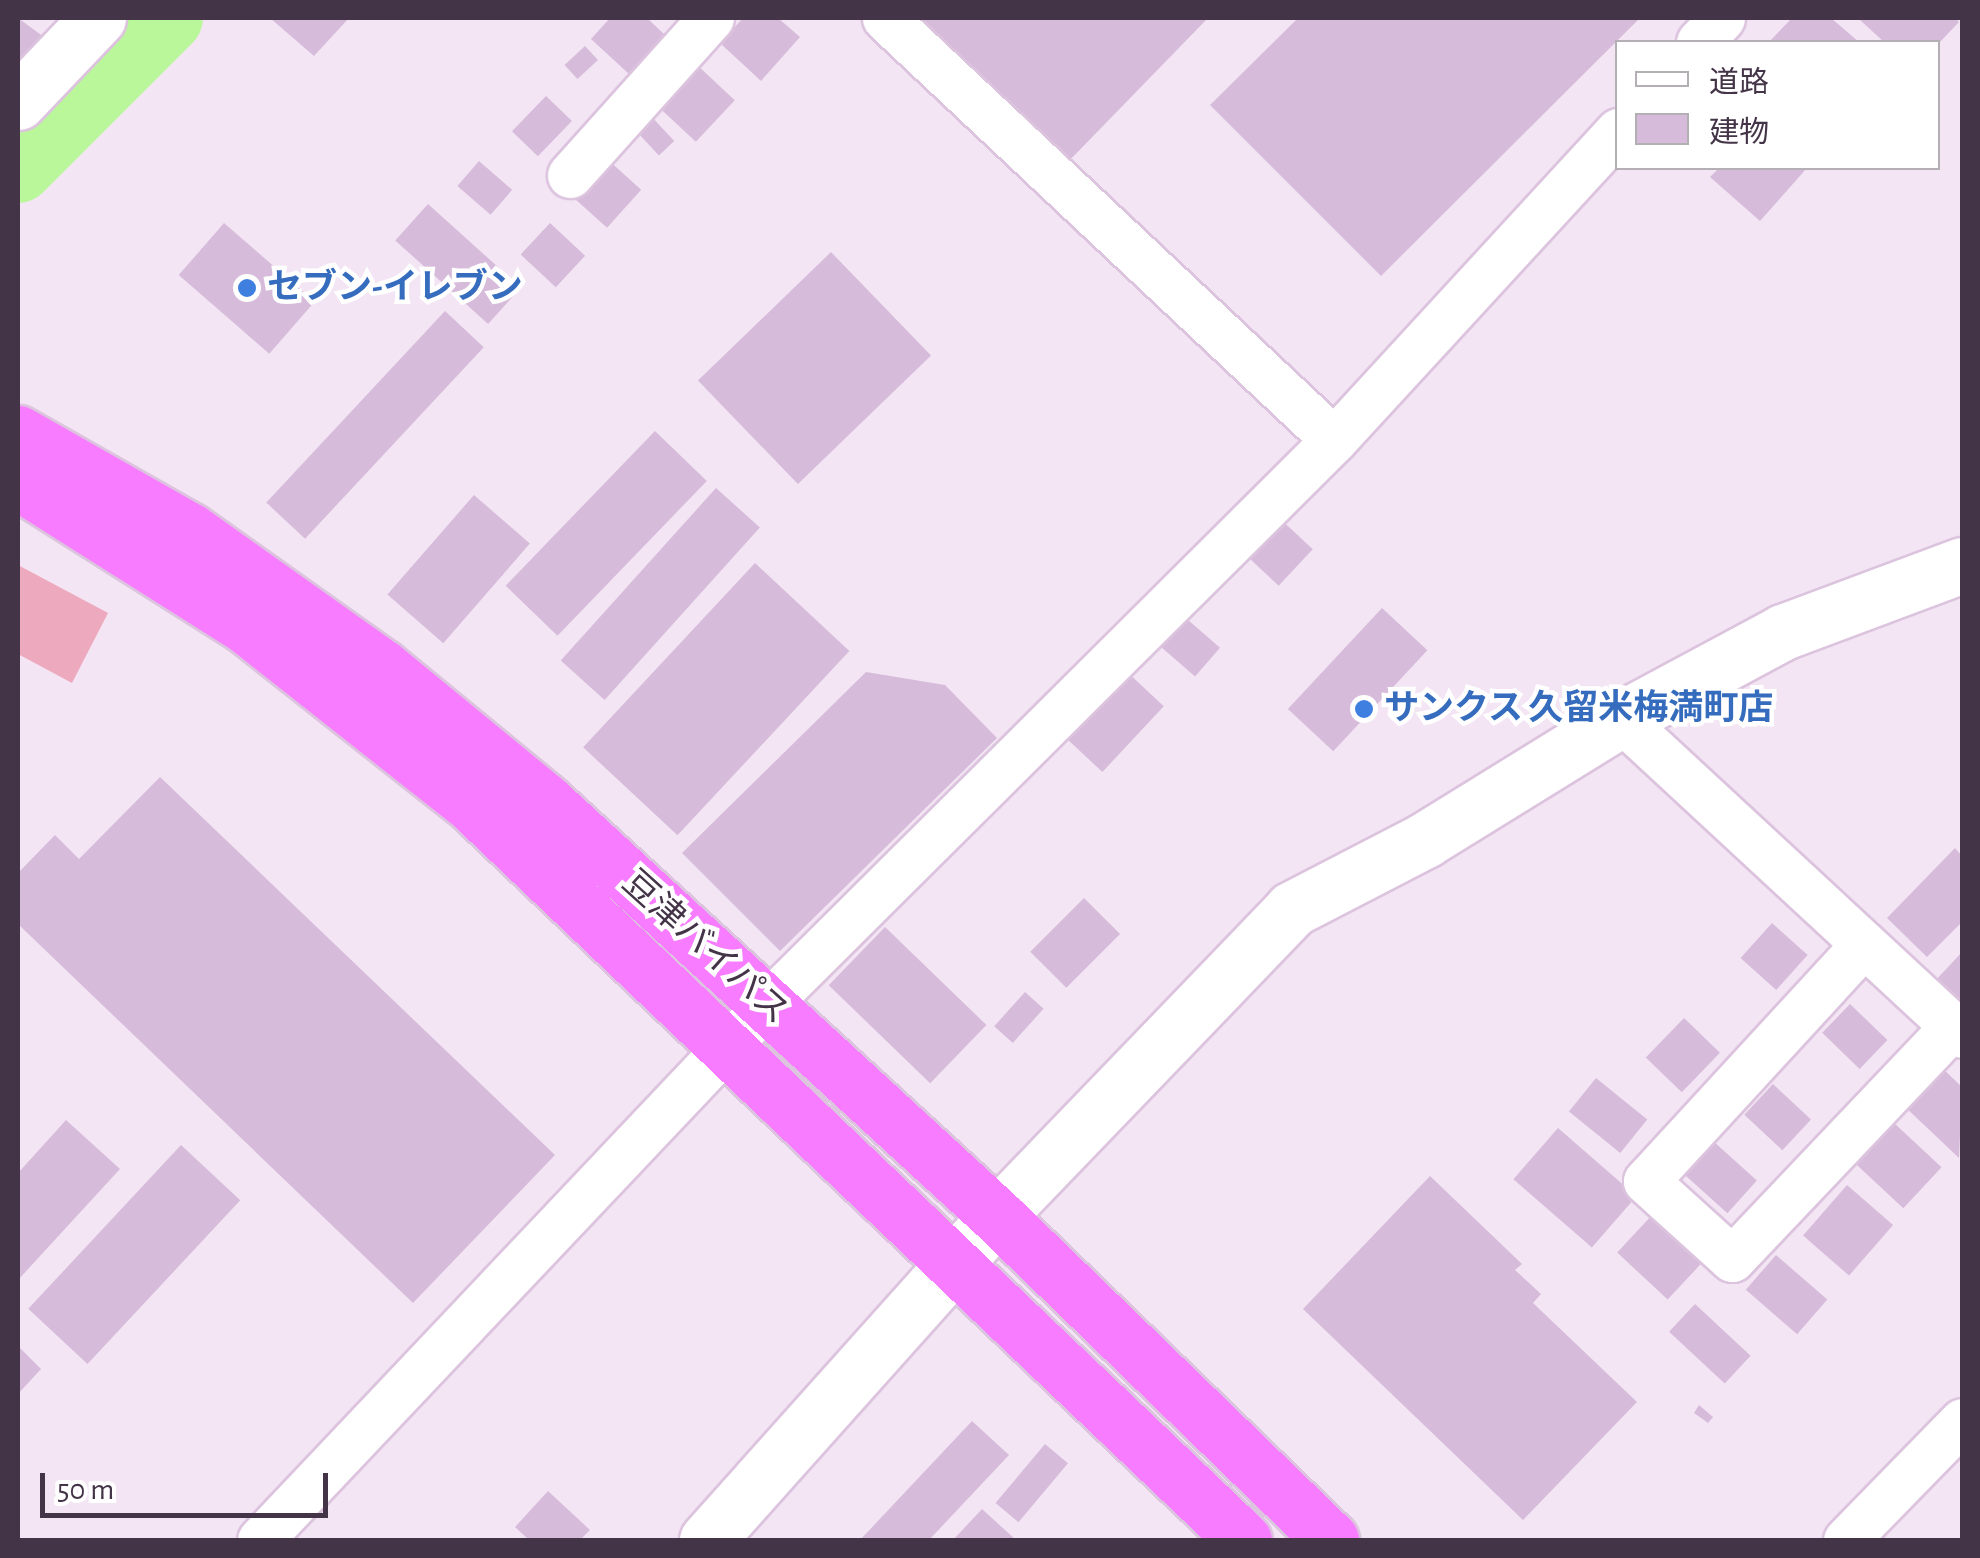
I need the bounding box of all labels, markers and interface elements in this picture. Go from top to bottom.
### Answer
legend [1615,40,1940,170]
text: 道路 [1709,68,1769,98]
text: 建物 [1709,118,1769,148]
place label: セブン-イレブン [267,267,523,309]
marker: セブン-イレブン [236,277,258,299]
place label: サンクス 久留米梅満町店 [1384,688,1774,730]
marker: サンクス 久留米梅満町店 [1353,698,1375,720]
street label: 豆津バイパス [613,862,797,1034]
scale bar [45,1453,332,1515]
text: 50 m [57,1475,114,1505]

